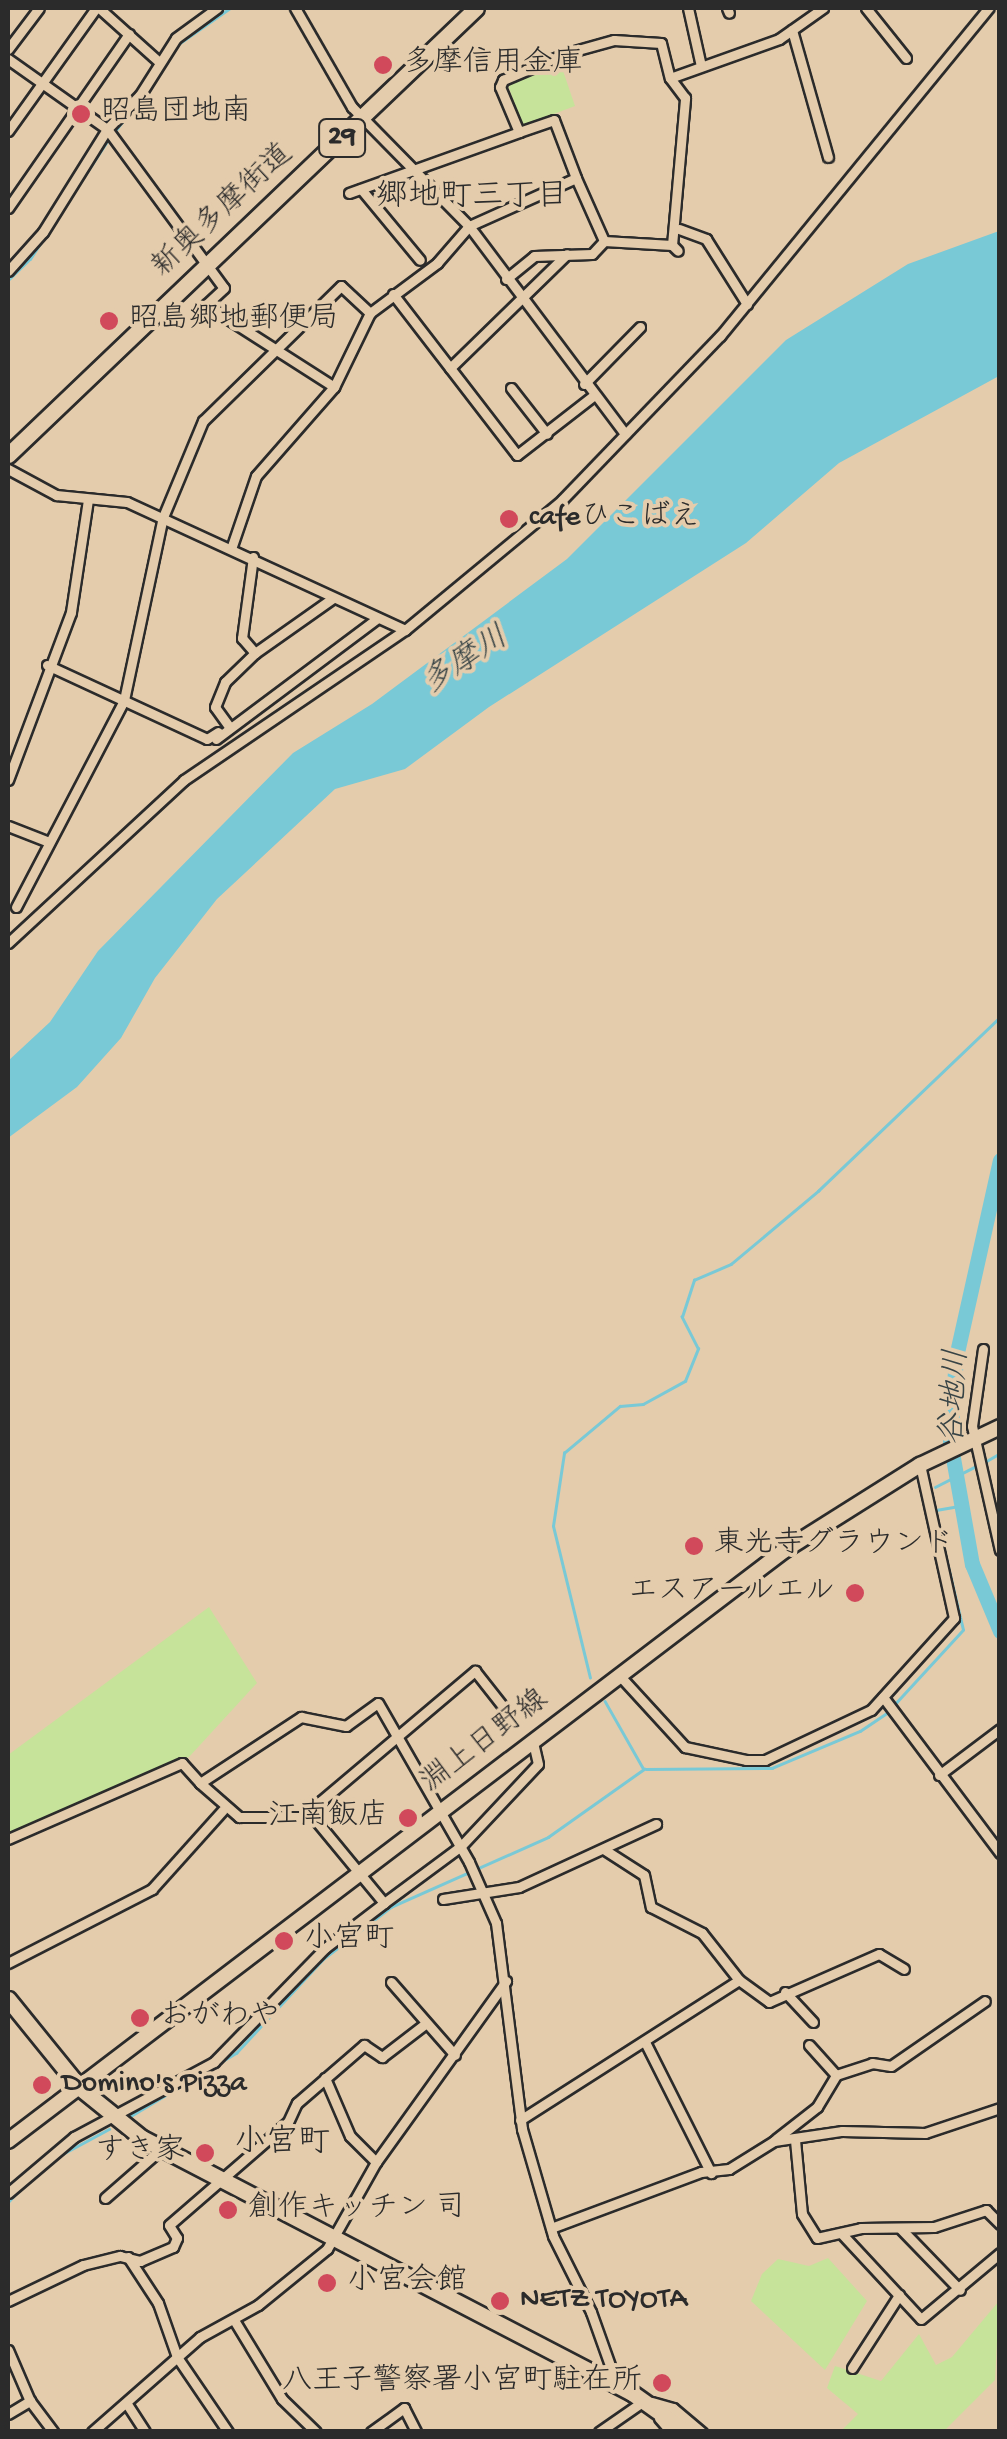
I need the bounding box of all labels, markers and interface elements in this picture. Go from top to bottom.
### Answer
place label: 多摩信用金庫 [403,47,583,83]
marker: 多摩信用金庫 [372,54,394,76]
place label: 昭島団地南 [101,96,251,132]
marker: 昭島団地南 [70,103,92,125]
road number: 29 [317,115,367,161]
street label: 新奥多摩街道 [146,137,302,287]
district label: 郷地町三丁目 [376,179,568,217]
place label: 昭島郷地郵便局 [129,303,339,339]
marker: 昭島郷地郵便局 [98,310,120,332]
place label: cafeひこばえ [529,501,701,537]
marker: cafeひこばえ [498,508,520,530]
water label: 多摩川 [415,620,517,704]
water label: 谷地川 [935,1348,979,1446]
place label: 東光寺グラウンド [714,1528,954,1564]
marker: 東光寺グラウンド [683,1535,705,1557]
place label: エスアールエル [626,1575,835,1611]
marker: エスアールエル [844,1582,866,1604]
street label: 淵上日野線 [415,1683,557,1803]
place label: 江南飯店 [268,1800,388,1836]
marker: 江南飯店 [397,1807,419,1829]
place label: 小宮町 [304,1923,394,1959]
marker: 小宮町 [273,1930,295,1952]
place label: おがわや [160,2000,280,2036]
marker: おがわや [129,2007,151,2029]
place label: Domino's Pizza [62,2067,247,2103]
marker: Domino's Pizza [31,2074,53,2096]
district label: 小宮町 [234,2125,330,2163]
place label: すき家 [95,2135,185,2171]
marker: すき家 [194,2142,216,2164]
place label: 創作キッチン 司 [248,2192,465,2228]
marker: 創作キッチン 司 [217,2199,239,2221]
place label: 小宮会館 [347,2265,467,2301]
marker: 小宮会館 [316,2272,338,2294]
place label: NETZ TOYOTA [520,2283,687,2319]
marker: NETZ TOYOTA [489,2290,511,2312]
place label: 八王子警察署小宮町駐在所 [282,2365,642,2401]
marker: 八王子警察署小宮町駐在所 [651,2372,673,2394]

